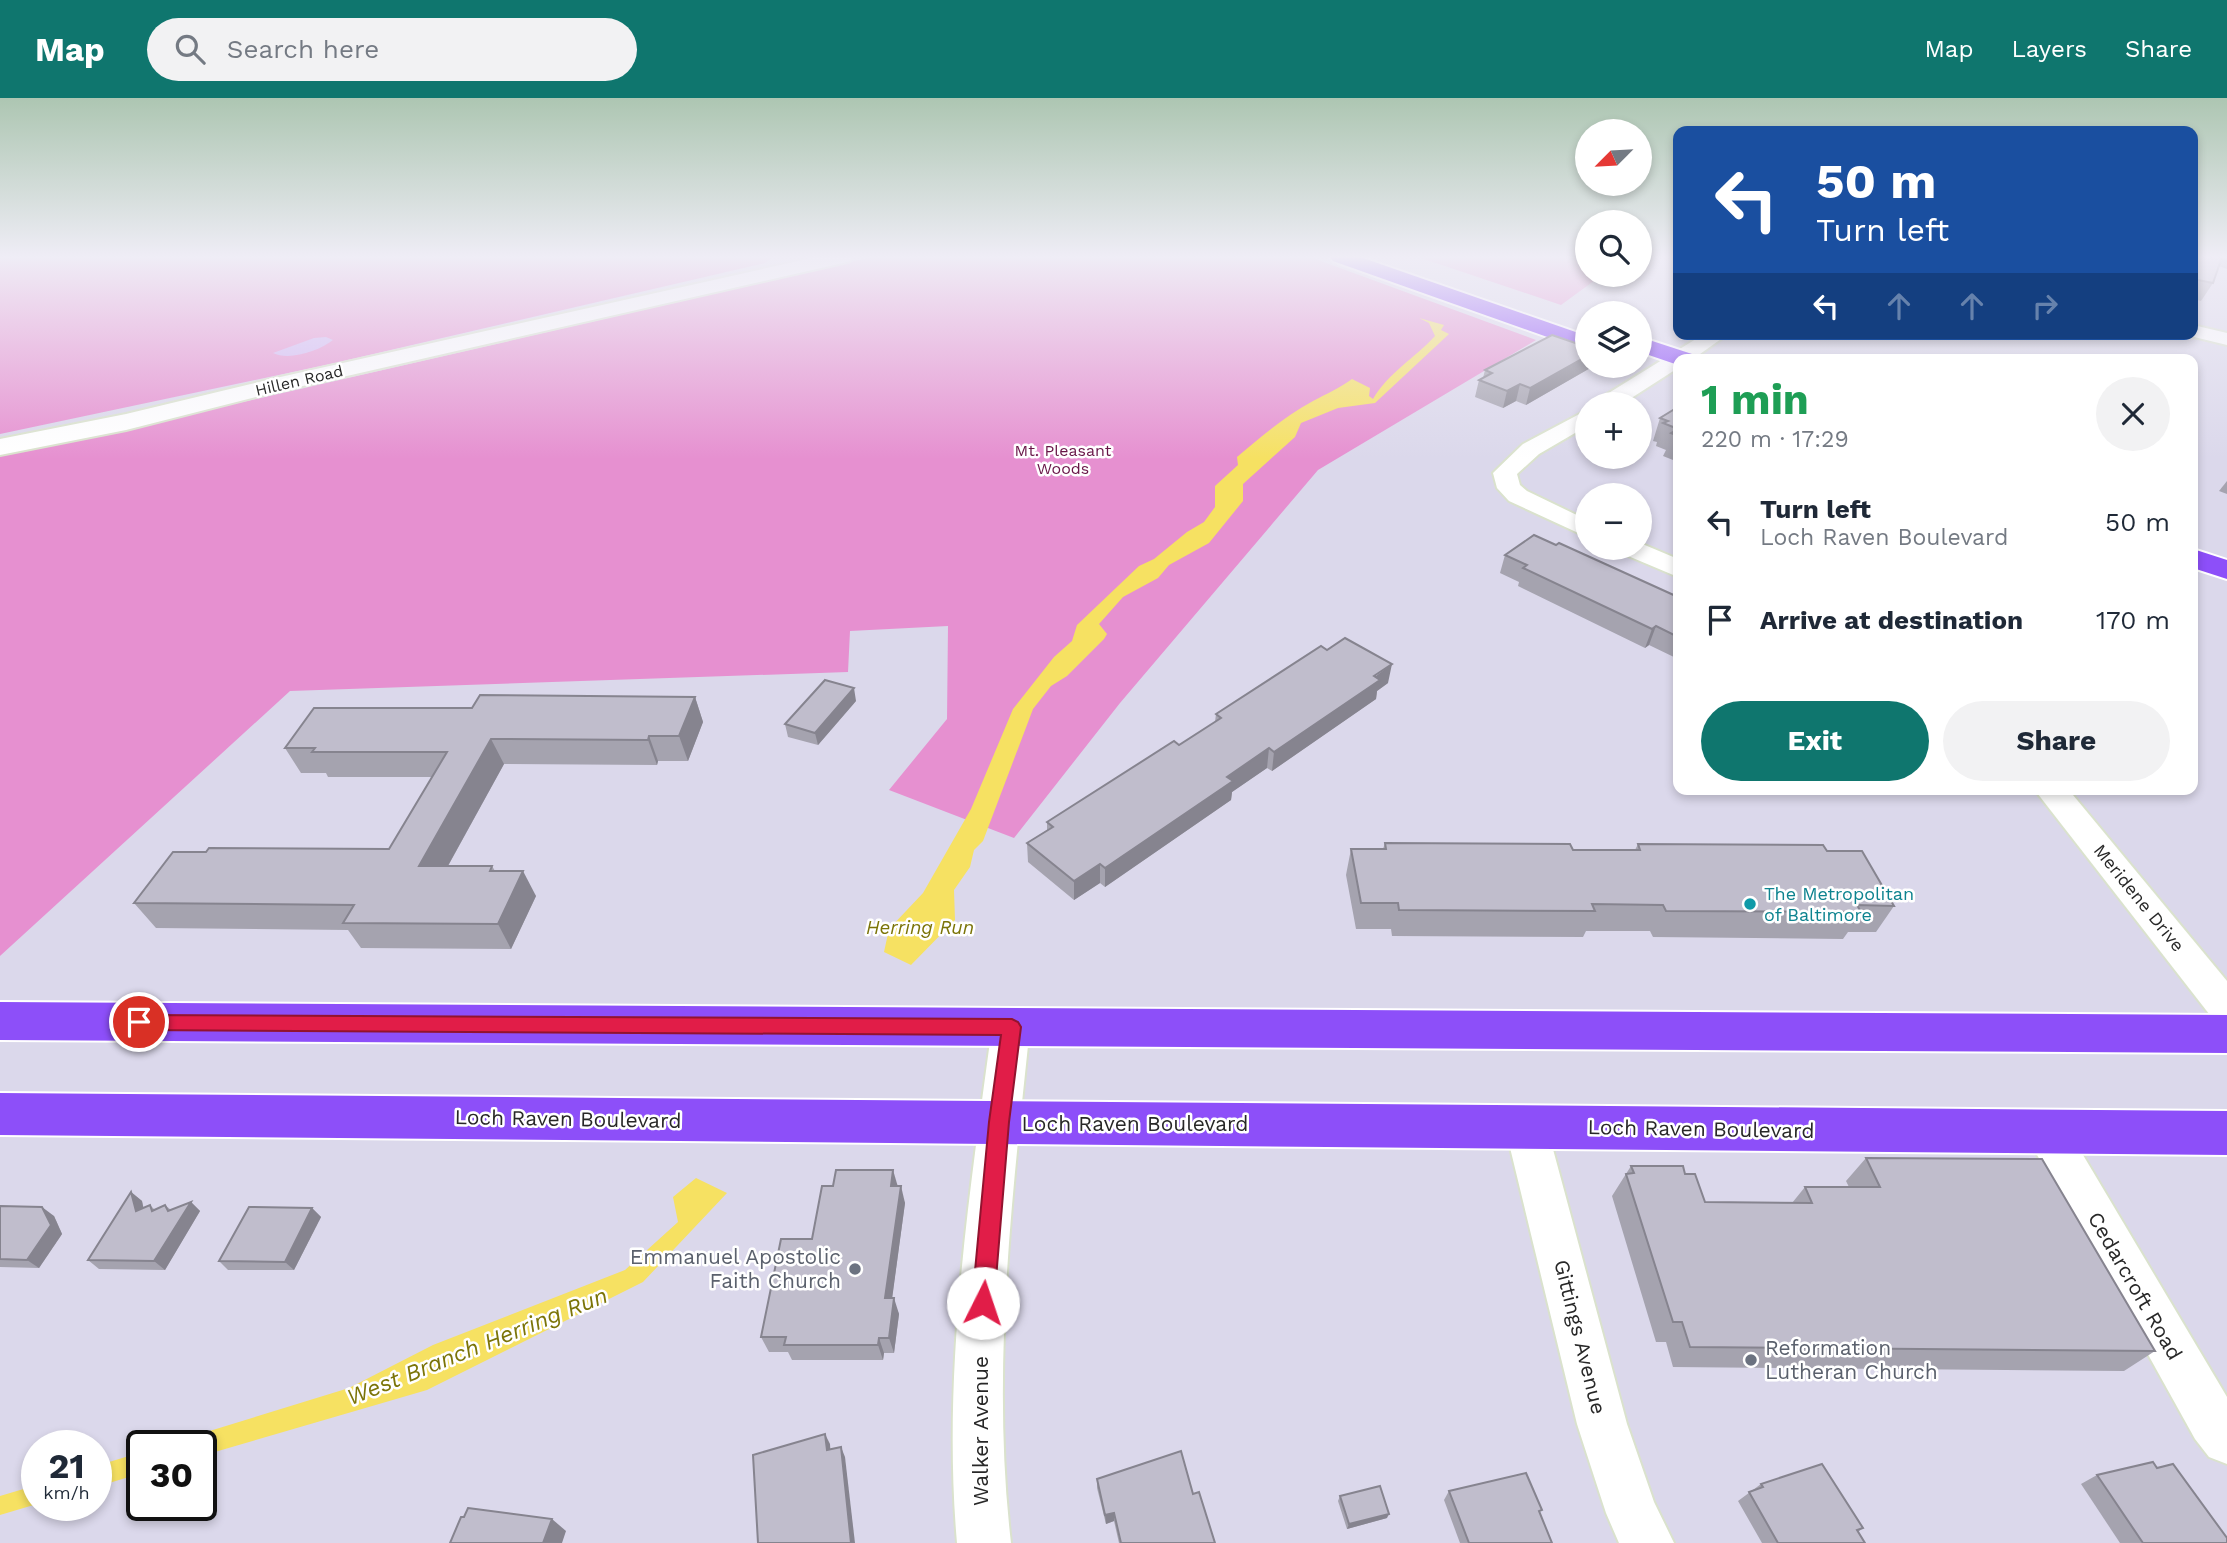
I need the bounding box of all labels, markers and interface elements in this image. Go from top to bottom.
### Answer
search box [147,18,637,81]
text: Map [35,30,105,69]
icon: search [171,30,209,68]
text: Search here [227,34,379,64]
text: Map [1925,35,1973,63]
text: Layers [2011,35,2087,63]
text: Share [2125,35,2192,63]
north arrow [1575,119,1652,196]
map controls [1575,119,1652,560]
text: 50 m [1816,152,1936,210]
icon: left [1701,154,1792,245]
button: search [1575,210,1652,287]
text: Turn left [1816,211,1949,249]
icon: left [1807,287,1845,325]
icon: ahead [1880,287,1918,325]
icon: ahead [1953,287,1991,325]
icon: right [2026,287,2064,325]
button: layers [1575,301,1652,378]
street label: Hillen Road [253,361,345,400]
text: 1 min [1701,375,1809,424]
button: close [2096,377,2170,451]
button: + [1575,392,1652,469]
text: 220 m · 17:29 [1701,426,1849,453]
park label: Mt. Pleasant Woods [1014,441,1112,478]
button: − [1575,483,1652,560]
text: Turn left [1760,494,1871,524]
icon: left [1701,503,1739,541]
text: 50 m [2105,507,2170,537]
text: Loch Raven Boulevard [1760,524,2009,551]
icon: arrive [1701,601,1739,639]
text: Arrive at destination [1760,605,2023,635]
text: 170 m [2096,605,2170,635]
button: Exit [1701,701,1929,781]
button: Share [1943,701,2170,781]
street label: Meridene Drive [2090,840,2189,956]
place label: The Metropolitan of Baltimore [1764,883,1914,925]
marker: The Metropolitan of Baltimore [1742,896,1758,912]
water label: Herring Run [866,916,974,939]
pin [109,992,169,1052]
icon: arrive [120,1003,158,1041]
street label: Loch Raven Boulevard [454,1104,682,1133]
street label: Loch Raven Boulevard [1022,1111,1248,1136]
street label: Loch Raven Boulevard [1587,1114,1815,1143]
street label: Cedarcroft Road [2083,1207,2188,1364]
place label: Emmanuel Apostolic Faith Church [630,1244,841,1293]
street label: Gittings Avenue [1549,1257,1612,1417]
marker: Emmanuel Apostolic Faith Church [847,1261,863,1277]
position arrow [946,1266,1020,1340]
water label: West Branch Herring Run [343,1282,611,1411]
place label: Reformation Lutheran Church [1765,1335,1938,1384]
marker: Reformation Lutheran Church [1743,1352,1759,1368]
street label: Walker Avenue [968,1356,993,1506]
speed limit sign: 30 [126,1430,217,1521]
text: 21 [49,1445,84,1487]
text: km/h [43,1482,90,1503]

